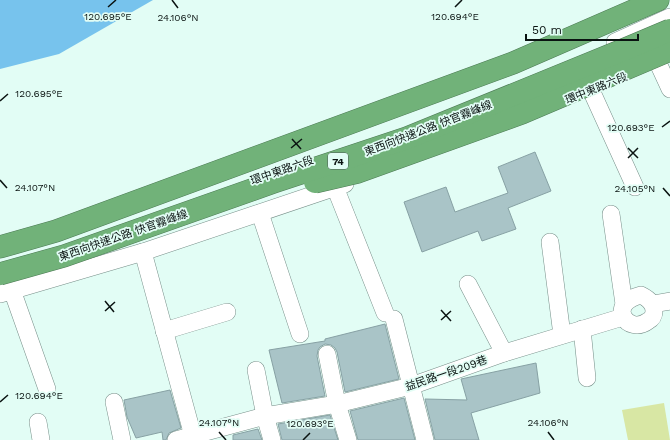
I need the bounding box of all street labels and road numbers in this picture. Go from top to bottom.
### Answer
street label: 環中東路六段 [563,70,629,107]
street label: 東西向快速公路 快官霧峰線 [362,98,494,159]
road number: 74 [328,153,348,169]
street label: 環中東路六段 [249,154,315,187]
street label: 東西向快速公路 快官霧峰線 [57,207,189,264]
street label: 益民路一段209巷 [403,353,489,394]

